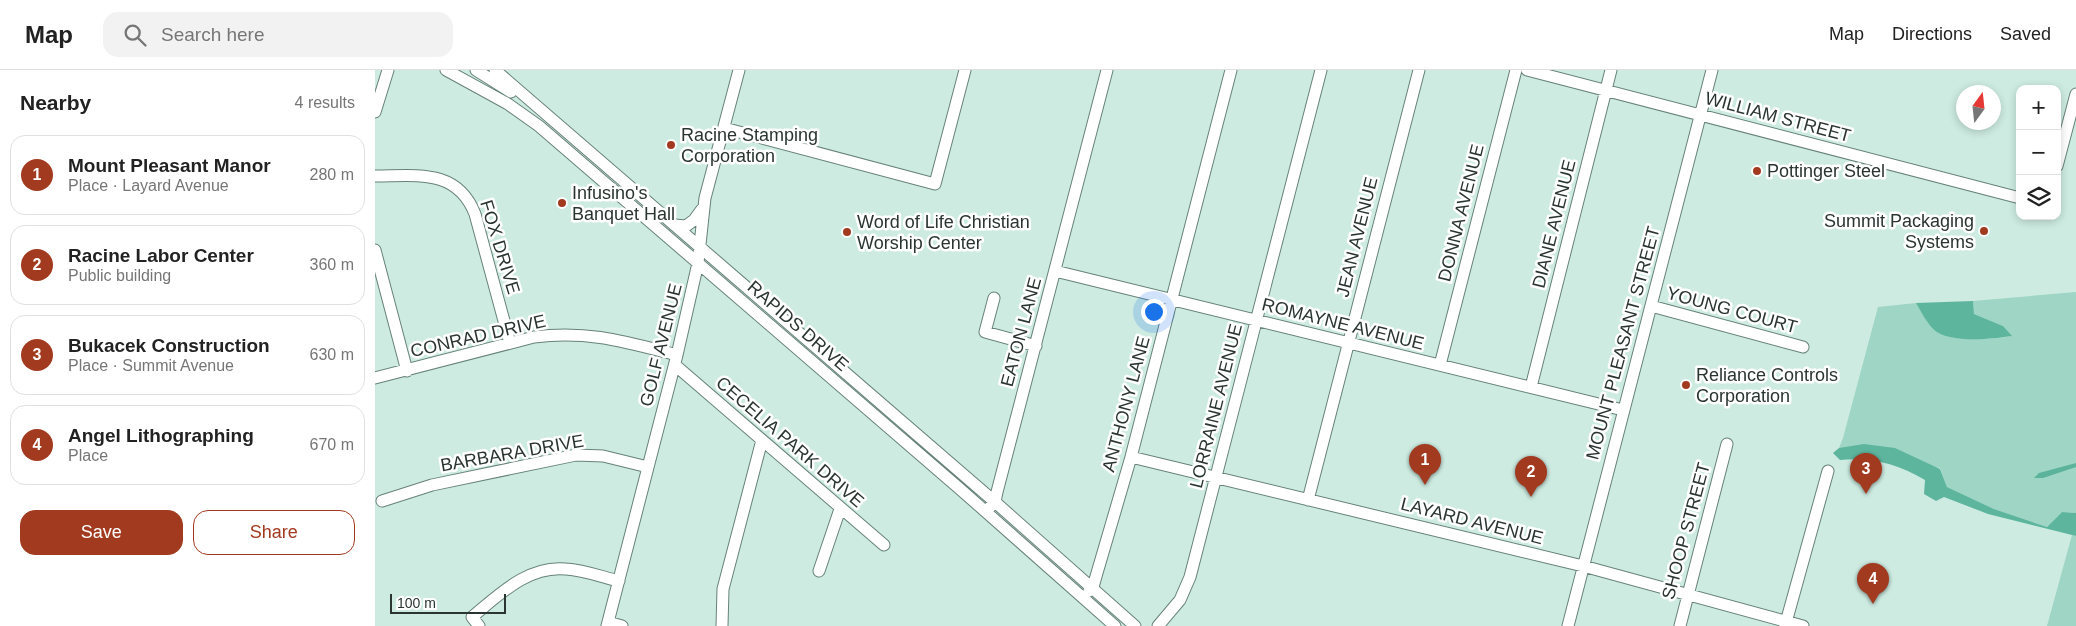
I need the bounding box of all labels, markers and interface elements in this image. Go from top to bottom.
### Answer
search box [103,12,453,57]
text: Map [25,21,73,48]
icon: search [121,21,149,49]
text: Search here [161,24,265,45]
text: Map [1829,24,1864,44]
text: Directions [1892,24,1972,44]
text: Saved [2000,24,2051,44]
north arrow [1956,85,2001,130]
map controls [2016,85,2061,220]
button: + [2016,85,2061,130]
street label: WILLIAM STREET [1703,88,1853,146]
text: Nearby [20,91,91,114]
text: 4 results [295,94,355,111]
place label: Racine Stamping Corporation [681,125,818,166]
button: − [2016,130,2061,175]
marker: Racine Stamping Corporation [665,139,677,151]
street label: DONNA AVENUE [1434,142,1488,284]
text: Mount Pleasant Manor [68,155,271,176]
street label: DIANE AVENUE [1528,158,1580,290]
place label: Pottinger Steel [1767,161,1885,181]
marker: Pottinger Steel [1751,165,1763,177]
text: 1 [33,166,41,183]
text: 280 m [310,166,354,183]
street label: JEAN AVENUE [1332,175,1382,299]
button: layers [2016,175,2061,220]
text: Place · Layard Avenue [68,177,229,194]
place label: Infusino's Banquet Hall [572,183,675,224]
marker: Infusino's Banquet Hall [556,197,568,209]
street label: FOX DRIVE [476,198,524,296]
place label: Summit Packaging Systems [1824,211,1974,252]
place label: Word of Life Christian Worship Center [857,212,1030,253]
street label: MOUNT PLEASANT STREET [1582,224,1664,462]
marker: Summit Packaging Systems [1978,225,1990,237]
marker: Word of Life Christian Worship Center [841,226,853,238]
text: Racine Labor Center [68,245,254,266]
text: 2 [33,256,41,273]
text: 360 m [310,256,354,273]
text: Public building [68,267,171,284]
street label: EATON LANE [997,275,1045,389]
street label: RAPIDS DRIVE [744,277,852,375]
street label: GOLF AVENUE [636,282,686,408]
street label: YOUNG COURT [1664,283,1800,337]
street label: ROMAYNE AVENUE [1260,294,1426,354]
your location [1141,299,1167,325]
street label: CONRAD DRIVE [409,311,547,361]
street label: LORRAINE AVENUE [1186,322,1246,490]
street label: ANTHONY LANE [1098,334,1154,474]
text: Bukacek Construction [68,335,270,356]
text: 3 [33,346,41,363]
text: 630 m [310,346,354,363]
text: Place · Summit Avenue [68,357,234,374]
place label: Reliance Controls Corporation [1696,365,1838,406]
street label: CECELIA PARK DRIVE [712,373,868,511]
marker: Reliance Controls Corporation [1680,379,1692,391]
text: Angel Lithographing [68,425,254,446]
street label: BARBARA DRIVE [439,431,585,475]
text: 4 [33,436,41,453]
text: 670 m [310,436,354,453]
pin: 1 [1409,444,1441,485]
text: Place [68,447,108,464]
pin: 3 [1850,453,1882,494]
pin: 2 [1515,456,1547,497]
street label: SHOOP STREET [1658,460,1714,602]
street label: LAYARD AVENUE [1399,494,1545,548]
button: Save [20,510,183,555]
button: Share [193,510,355,555]
pin: 4 [1857,563,1889,604]
scale bar [390,591,506,614]
text: 100 m [397,595,436,611]

